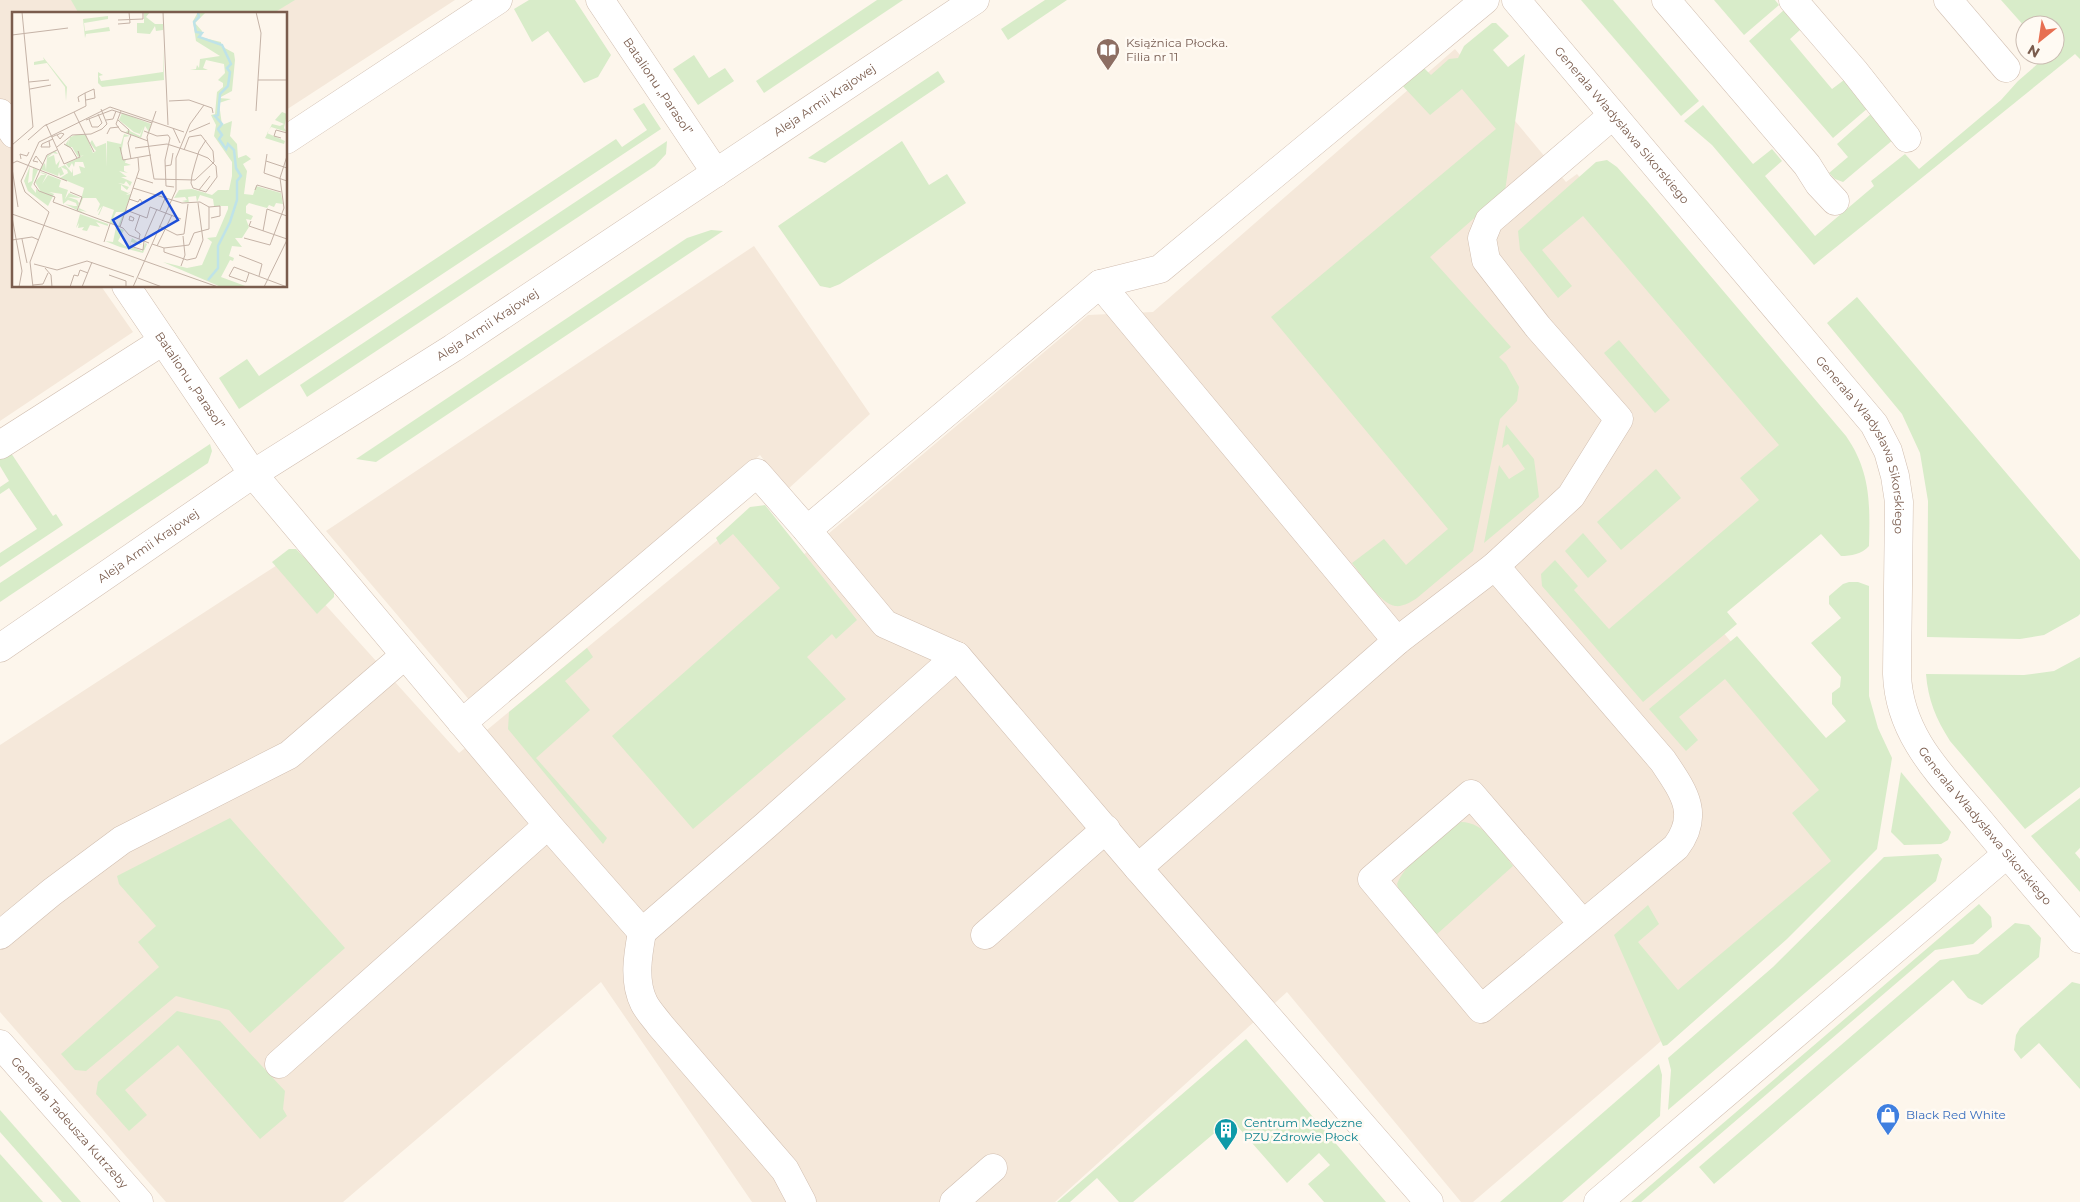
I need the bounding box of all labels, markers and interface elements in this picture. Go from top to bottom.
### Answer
inset map [12,12,288,288]
north arrow [2015,15,2065,65]
street label: Batalionu „Parasol” [620,35,696,138]
place label: Książnica Płocka. Filia nr 11 [1126,35,1228,64]
library icon: Książnica Płocka. Filia nr 11 [1095,37,1121,71]
text: N [2024,41,2043,62]
street label: Generała Władysława Sikorskiego [1552,43,1693,207]
street label: Aleja Armii Krajowej [770,60,878,139]
street label: Aleja Armii Krajowej [433,285,541,364]
street label: Batalionu „Parasol” [152,329,228,432]
street label: Generała Władysława Sikorskiego [1813,353,1907,534]
street label: Aleja Armii Krajowej [95,506,202,586]
street label: Generała Władysława Sikorskiego [1915,744,2055,908]
street label: Generała Tadeusza Kutrzeby [8,1054,132,1192]
shop icon: Black Red White [1875,1102,1901,1136]
place label: Black Red White [1906,1107,2006,1122]
place label: Centrum Medyczne PZU Zdrowie Płock [1244,1115,1363,1144]
building icon: Centrum Medyczne PZU Zdrowie Płock [1213,1117,1239,1151]

